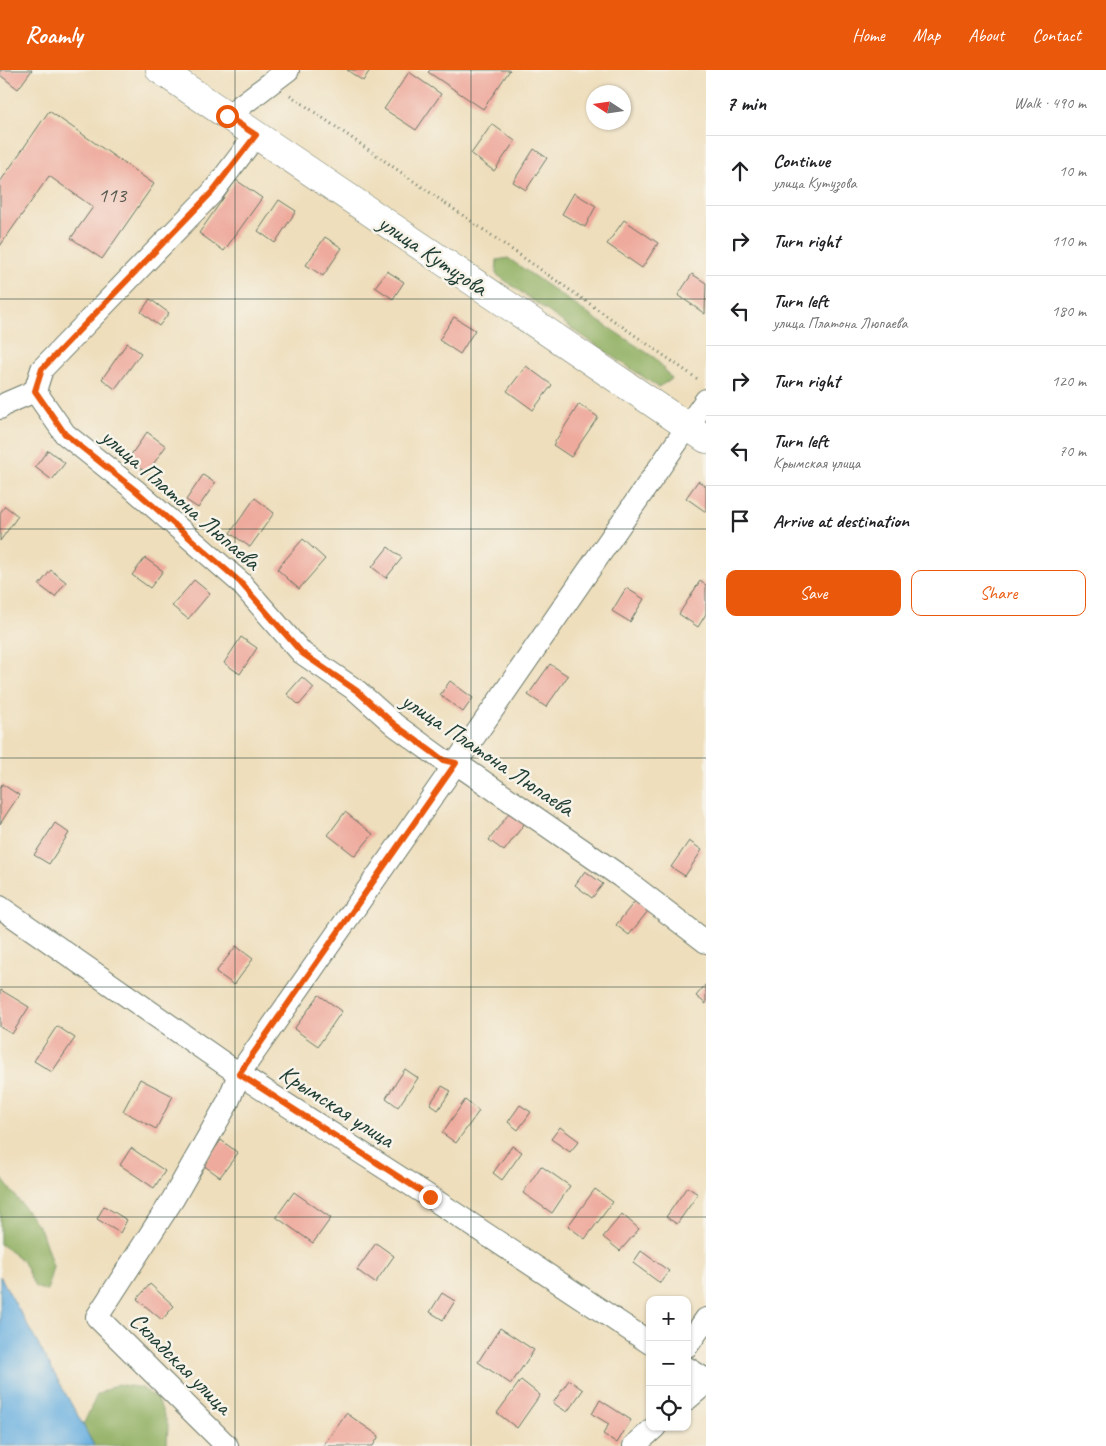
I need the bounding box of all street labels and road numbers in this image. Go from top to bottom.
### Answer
street label: улица Кутузова [370,206,495,304]
street label: улица Платона Люпаева [93,420,268,578]
street label: улица Платона Люпаева [394,684,581,824]
street label: Крымская улица [274,1058,401,1155]
street label: Складская улица [123,1305,240,1422]

